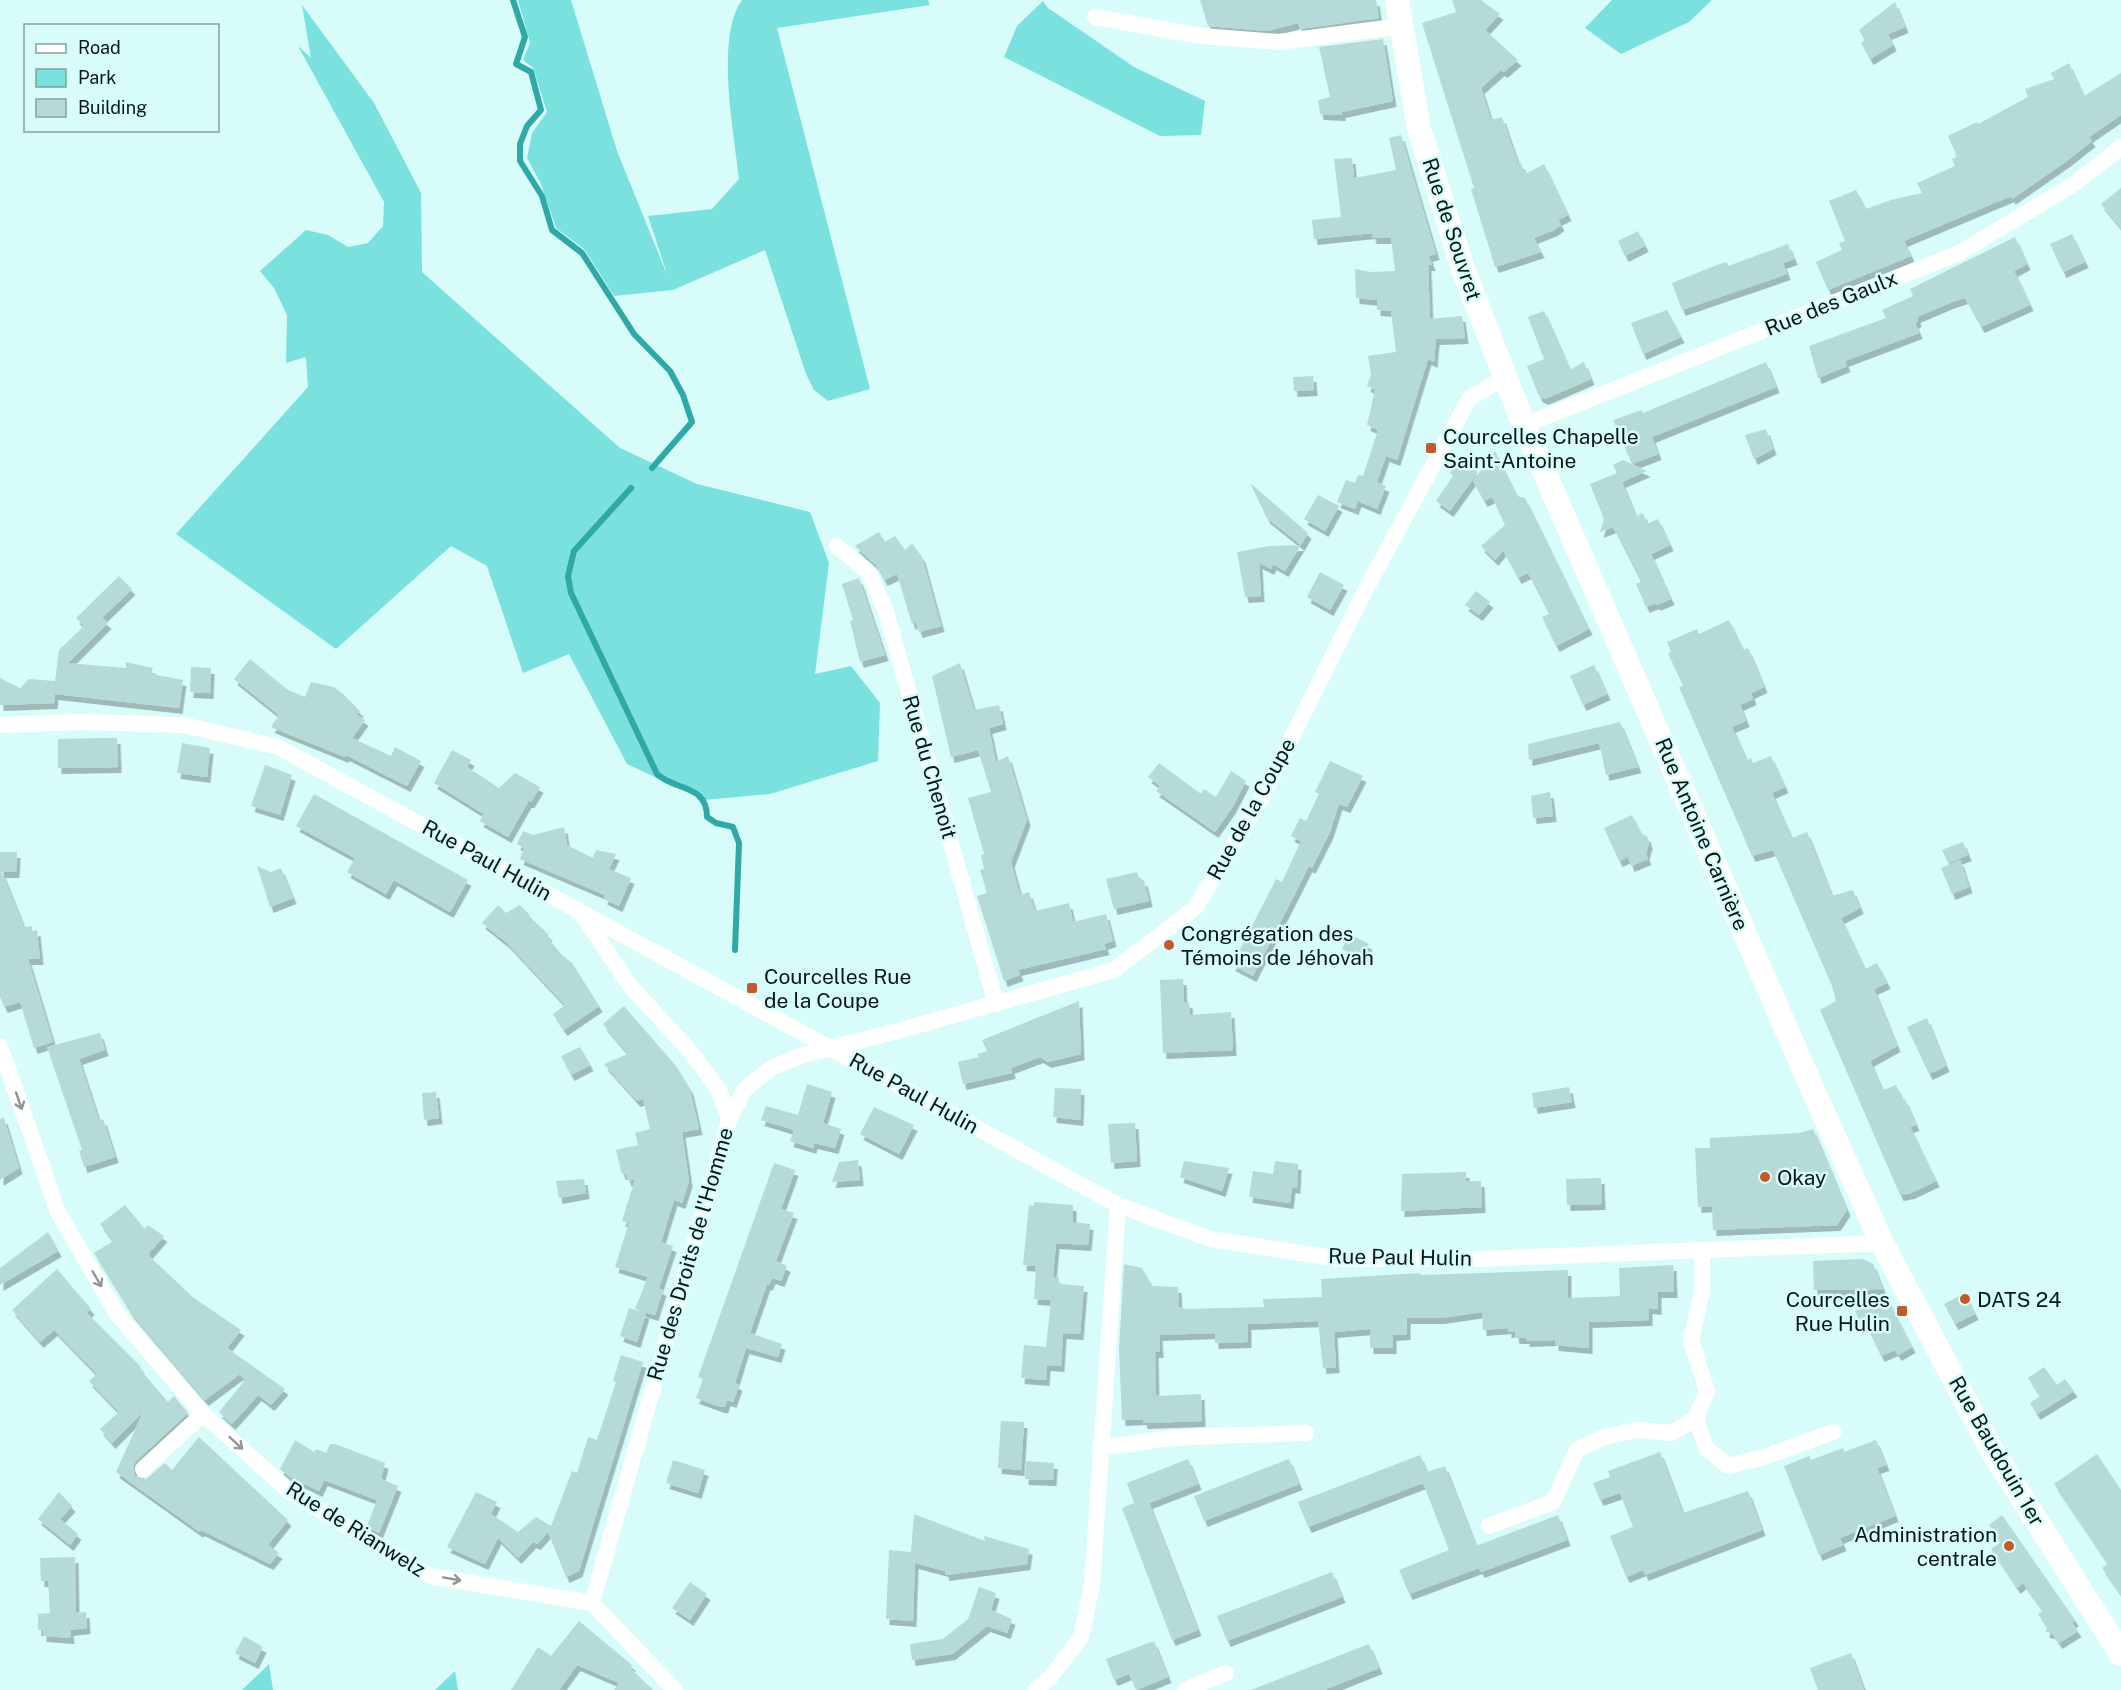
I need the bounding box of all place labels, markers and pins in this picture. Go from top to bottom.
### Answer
place label: Courcelles Chapelle Saint-Antoine [1443,424,1639,473]
marker: Courcelles Chapelle Saint-Antoine [1424,441,1438,455]
place label: Congrégation des Témoins de Jéhovah [1181,921,1374,970]
marker: Congrégation des Témoins de Jéhovah [1162,938,1176,952]
place label: Courcelles Rue de la Coupe [764,964,911,1013]
marker: Courcelles Rue de la Coupe [745,981,759,995]
place label: Okay [1777,1165,1826,1190]
marker: Okay [1758,1170,1772,1184]
place label: Courcelles Rue Hulin [1786,1287,1890,1336]
place label: DATS 24 [1977,1287,2061,1312]
marker: DATS 24 [1958,1292,1972,1306]
marker: Courcelles Rue Hulin [1895,1304,1909,1318]
place label: Administration centrale [1854,1522,1997,1571]
marker: Administration centrale [2002,1539,2016,1553]

